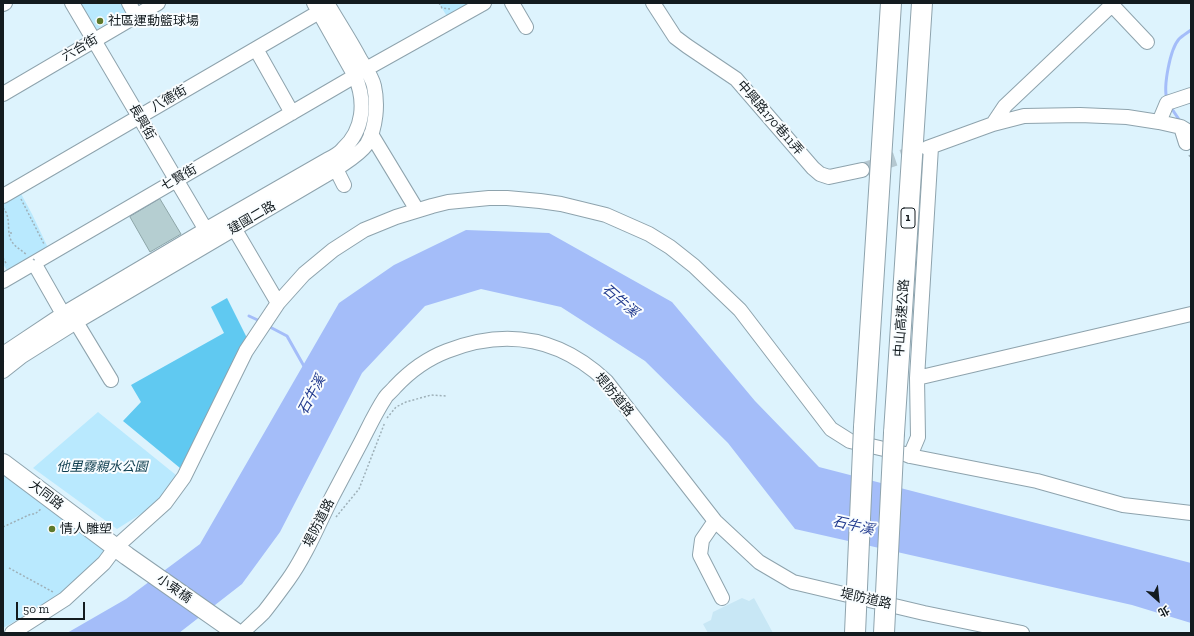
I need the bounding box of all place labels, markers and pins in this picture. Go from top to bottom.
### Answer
place label: 社區運動籃球場 [108,13,199,29]
marker: 社區運動籃球場 [95,16,105,26]
place label: 情人雕塑 [60,521,112,537]
marker: 情人雕塑 [47,524,57,534]

